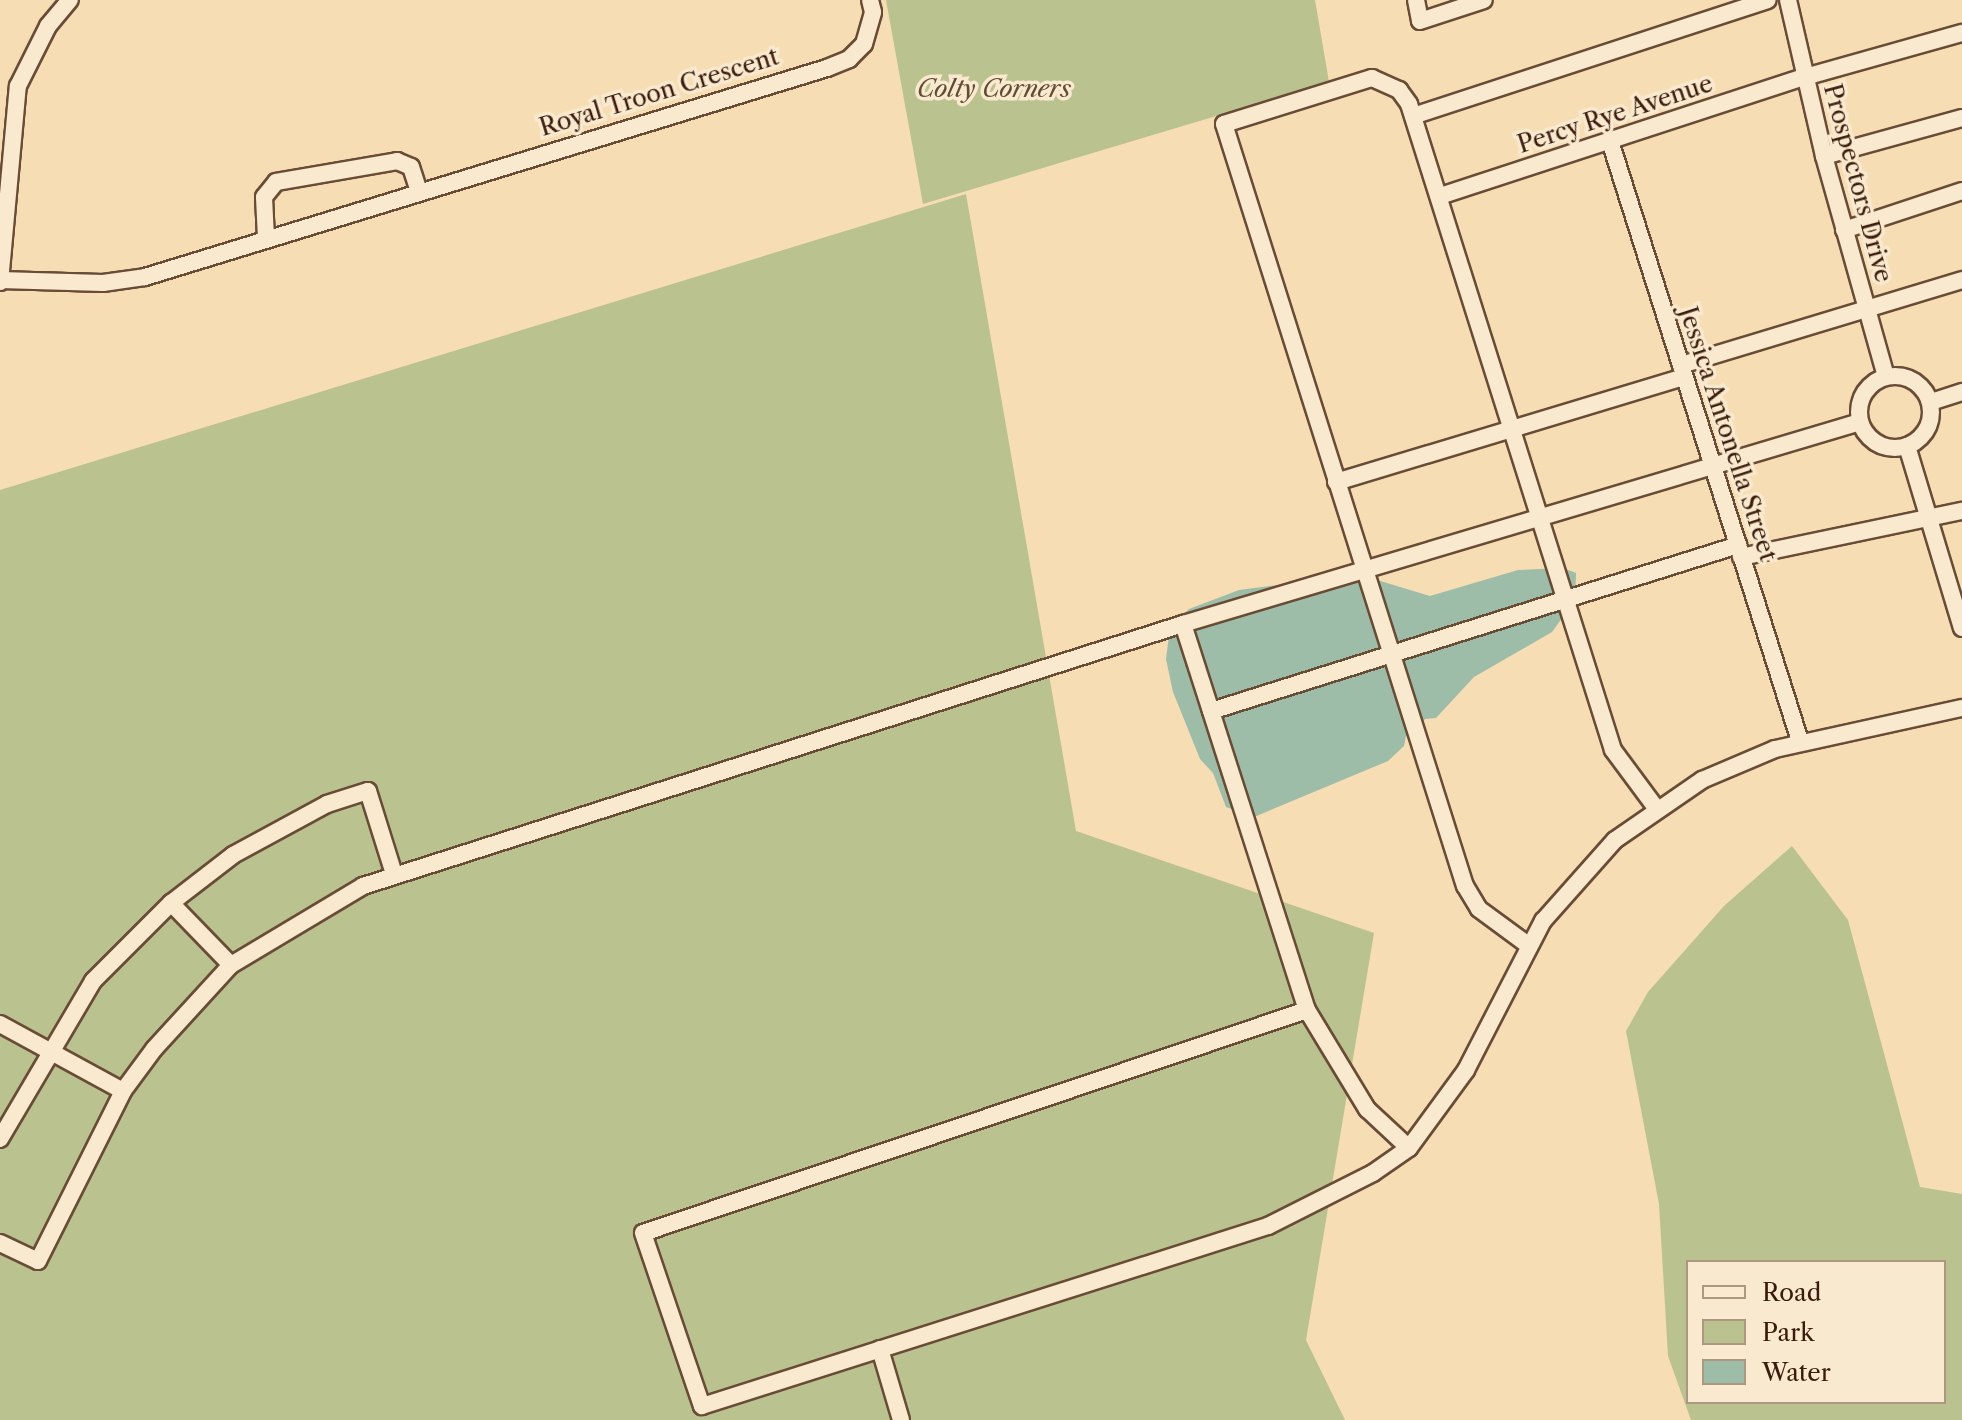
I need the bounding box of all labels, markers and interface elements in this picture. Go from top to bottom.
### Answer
street label: Royal Troon Crescent [536,42,782,142]
street label: Percy Rye Avenue [1513,69,1717,159]
park label: Colty Corners [917,75,1071,103]
street label: Prospectors Drive [1818,81,1898,285]
street label: Jessica Antonella Street [1673,302,1783,566]
legend [1686,1260,1946,1404]
text: Road [1762,1278,1821,1307]
text: Park [1762,1318,1814,1347]
text: Water [1762,1358,1831,1387]

